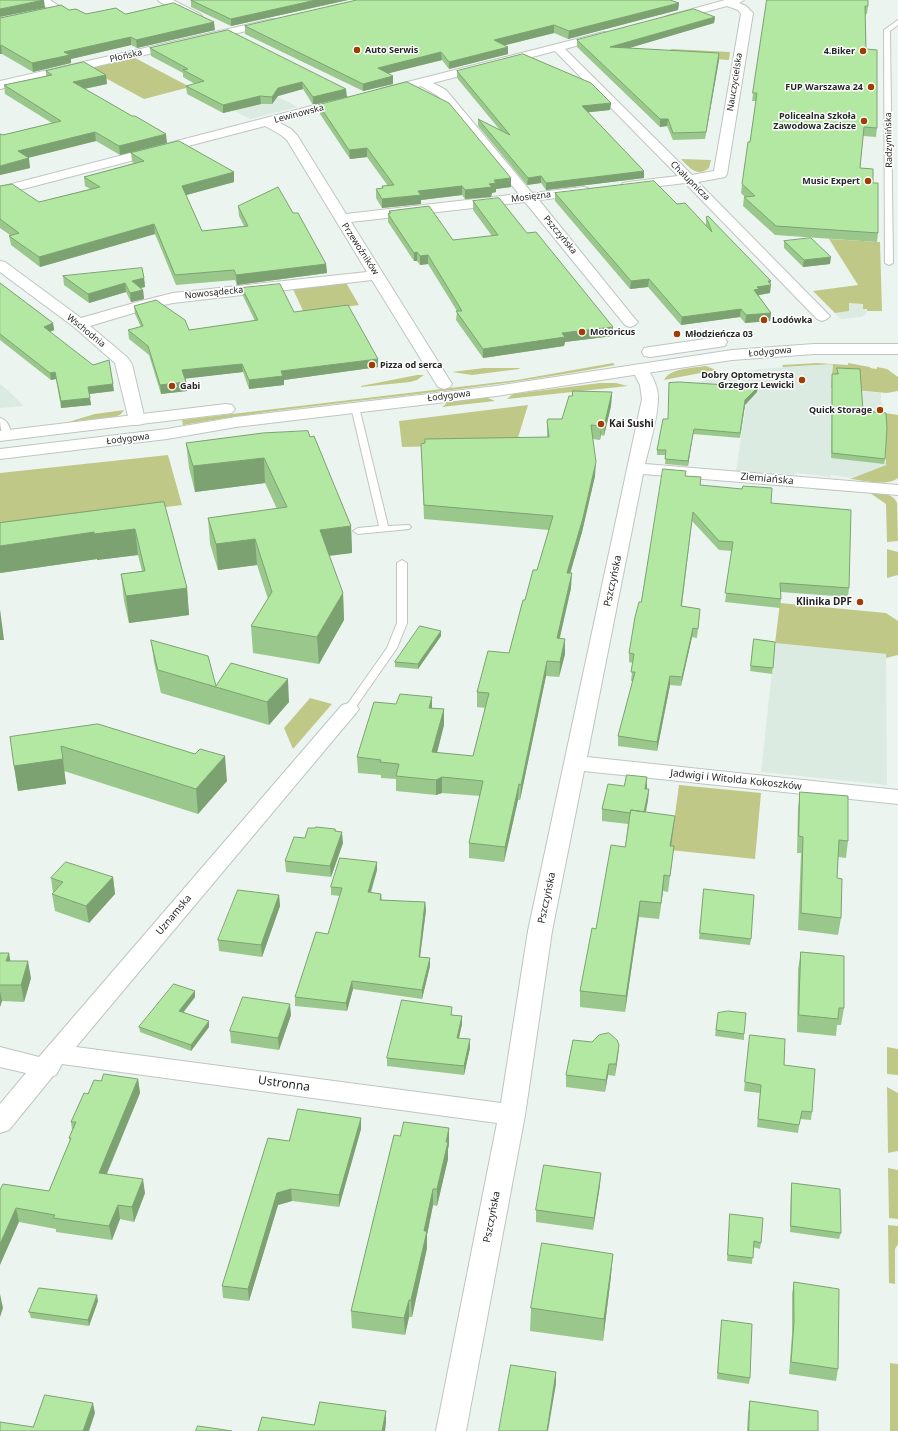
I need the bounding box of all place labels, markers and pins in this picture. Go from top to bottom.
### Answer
marker: Auto Serwis [352,45,362,55]
place label: Auto Serwis [365,45,418,55]
place label: 4.Biker [824,46,855,56]
marker: 4.Biker [858,46,868,56]
place label: FUP Warszawa 24 [785,82,863,92]
marker: FUP Warszawa 24 [866,82,876,92]
place label: Policealna Szkoła Zawodowa Zacisze [773,111,856,132]
marker: Policealna Szkoła Zawodowa Zacisze [859,116,869,126]
place label: Music Expert [802,176,860,186]
marker: Music Expert [863,176,873,186]
marker: Lodówka [759,315,769,325]
place label: Lodówka [772,315,812,325]
marker: Motoricus [577,327,587,337]
place label: Motoricus [590,327,635,337]
marker: Młodzieńcza 03 [672,329,682,339]
place label: Młodzieńcza 03 [685,329,753,339]
marker: Pizza od serca [367,360,377,370]
place label: Pizza od serca [380,360,442,370]
place label: Dobry Optometrysta Grzegorz Lewicki [701,370,794,391]
marker: Dobry Optometrysta Grzegorz Lewicki [797,375,807,385]
marker: Gabi [167,381,177,391]
place label: Gabi [180,381,200,391]
place label: Quick Storage [809,405,872,415]
marker: Quick Storage [875,405,885,415]
place label: Kai Sushi [609,418,654,430]
marker: Kai Sushi [596,419,606,429]
place label: Klinika DPF [796,596,852,608]
marker: Klinika DPF [855,597,865,607]

